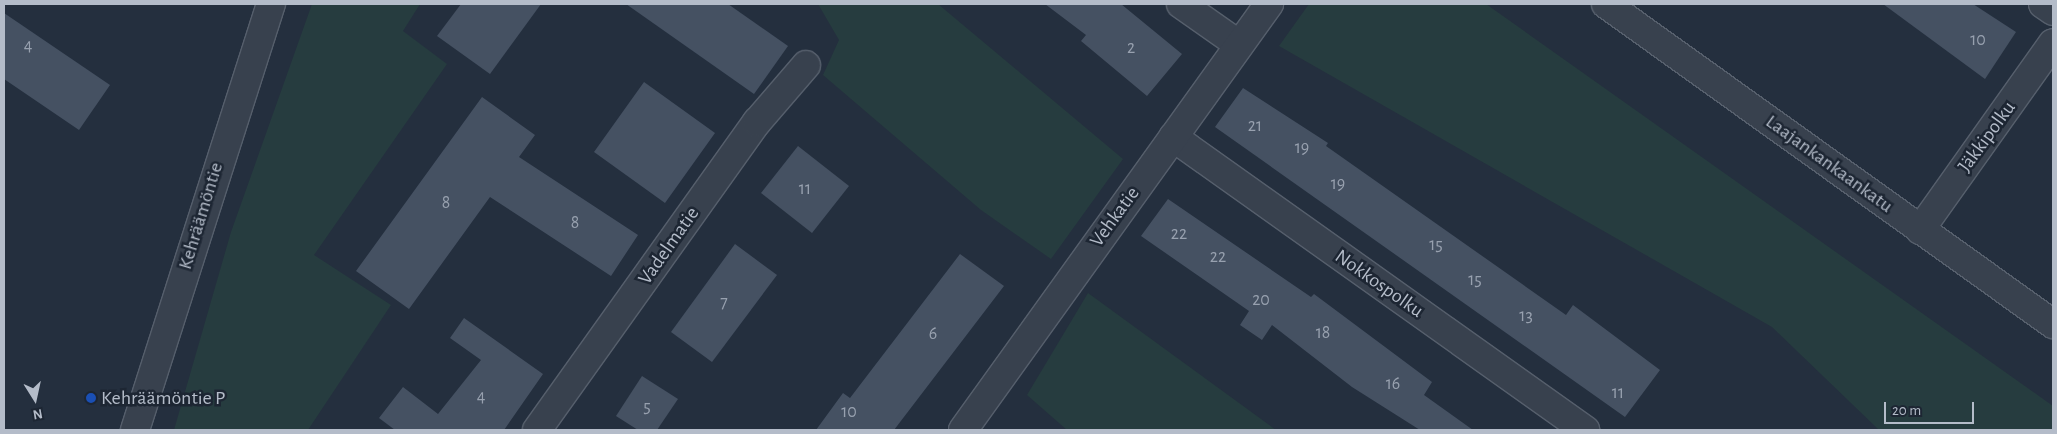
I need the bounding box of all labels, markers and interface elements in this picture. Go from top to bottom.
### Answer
house number: 10 [1970,29,1986,51]
house number: 4 [24,35,32,57]
house number: 2 [1127,37,1135,59]
street label: Jäkkipolku [1953,97,2021,177]
street label: Laajankankaankatu [1761,110,1897,218]
house number: 21 [1248,115,1262,137]
house number: 19 [1295,137,1309,159]
street label: Kehräämöntie [173,160,229,272]
house number: 19 [1331,173,1345,195]
house number: 11 [799,178,811,200]
street label: Vehkatie [1085,182,1145,252]
house number: 8 [442,192,450,214]
street label: Vadelmatie [633,202,705,290]
house number: 8 [571,212,579,234]
house number: 22 [1171,223,1187,245]
house number: 15 [1429,234,1443,256]
street label: Nokkospolku [1330,245,1428,323]
house number: 22 [1210,246,1226,268]
house number: 15 [1468,269,1482,291]
house number: 20 [1252,289,1270,311]
house number: 7 [720,292,728,314]
house number: 13 [1519,305,1533,327]
house number: 18 [1316,322,1330,344]
house number: 6 [929,323,937,345]
house number: 16 [1386,373,1400,395]
north arrow [10,374,60,424]
house number: 11 [1612,382,1624,404]
place label: Kehräämöntie P [101,386,226,410]
house number: 4 [477,386,485,408]
marker: Kehräämöntie P [85,392,97,404]
scale bar [1887,392,1977,424]
house number: 5 [643,396,651,418]
house number: 10 [841,401,857,423]
text: 20 m [1892,403,1921,418]
text: N [32,406,44,422]

